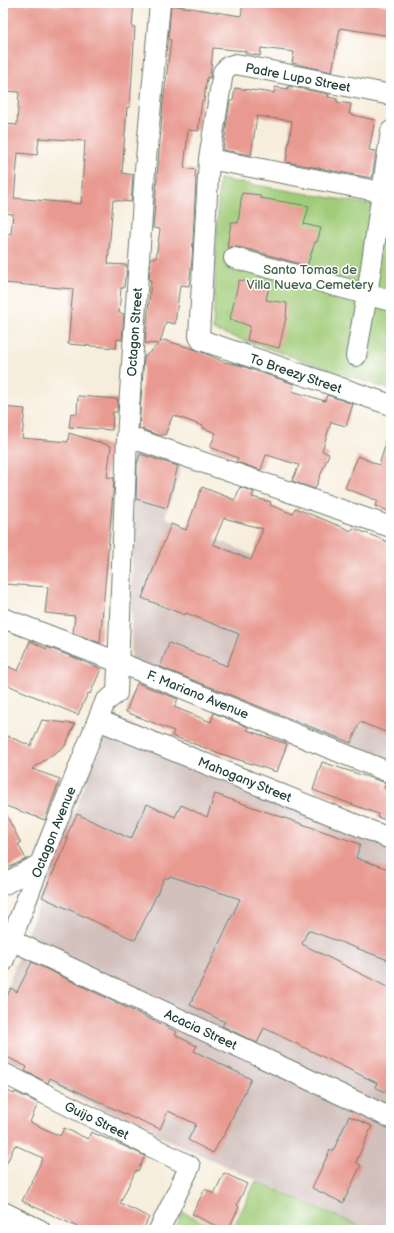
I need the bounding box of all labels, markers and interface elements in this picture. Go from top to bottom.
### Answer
street label: Padre Lupo Street [244,60,352,96]
park label: Santo Tomas de Villa Nueva Cemetery [246,262,374,293]
street label: Octagon Street [124,287,146,377]
street label: To Breezy Street [248,351,344,397]
street label: F. Mariano Avenue [144,667,251,723]
street label: Mahogany Street [196,754,294,806]
street label: Octagon Avenue [28,784,80,880]
street label: Acacia Street [162,1006,239,1054]
street label: Guijo Street [62,1098,131,1143]

